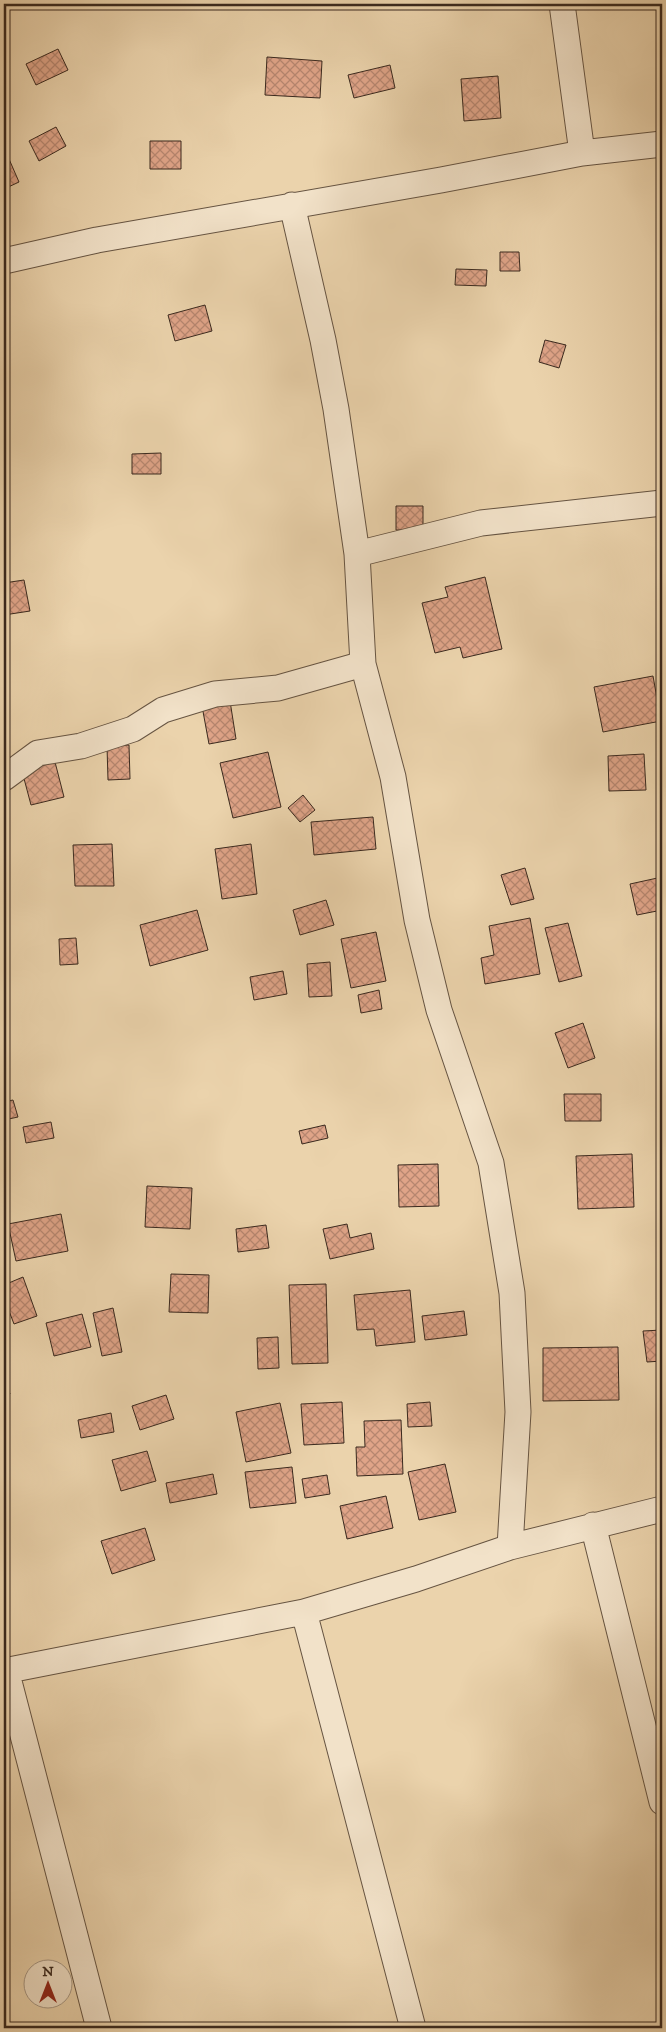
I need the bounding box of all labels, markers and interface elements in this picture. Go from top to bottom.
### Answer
north arrow [22,1960,72,2010]
text: N [42,1963,54,1981]

